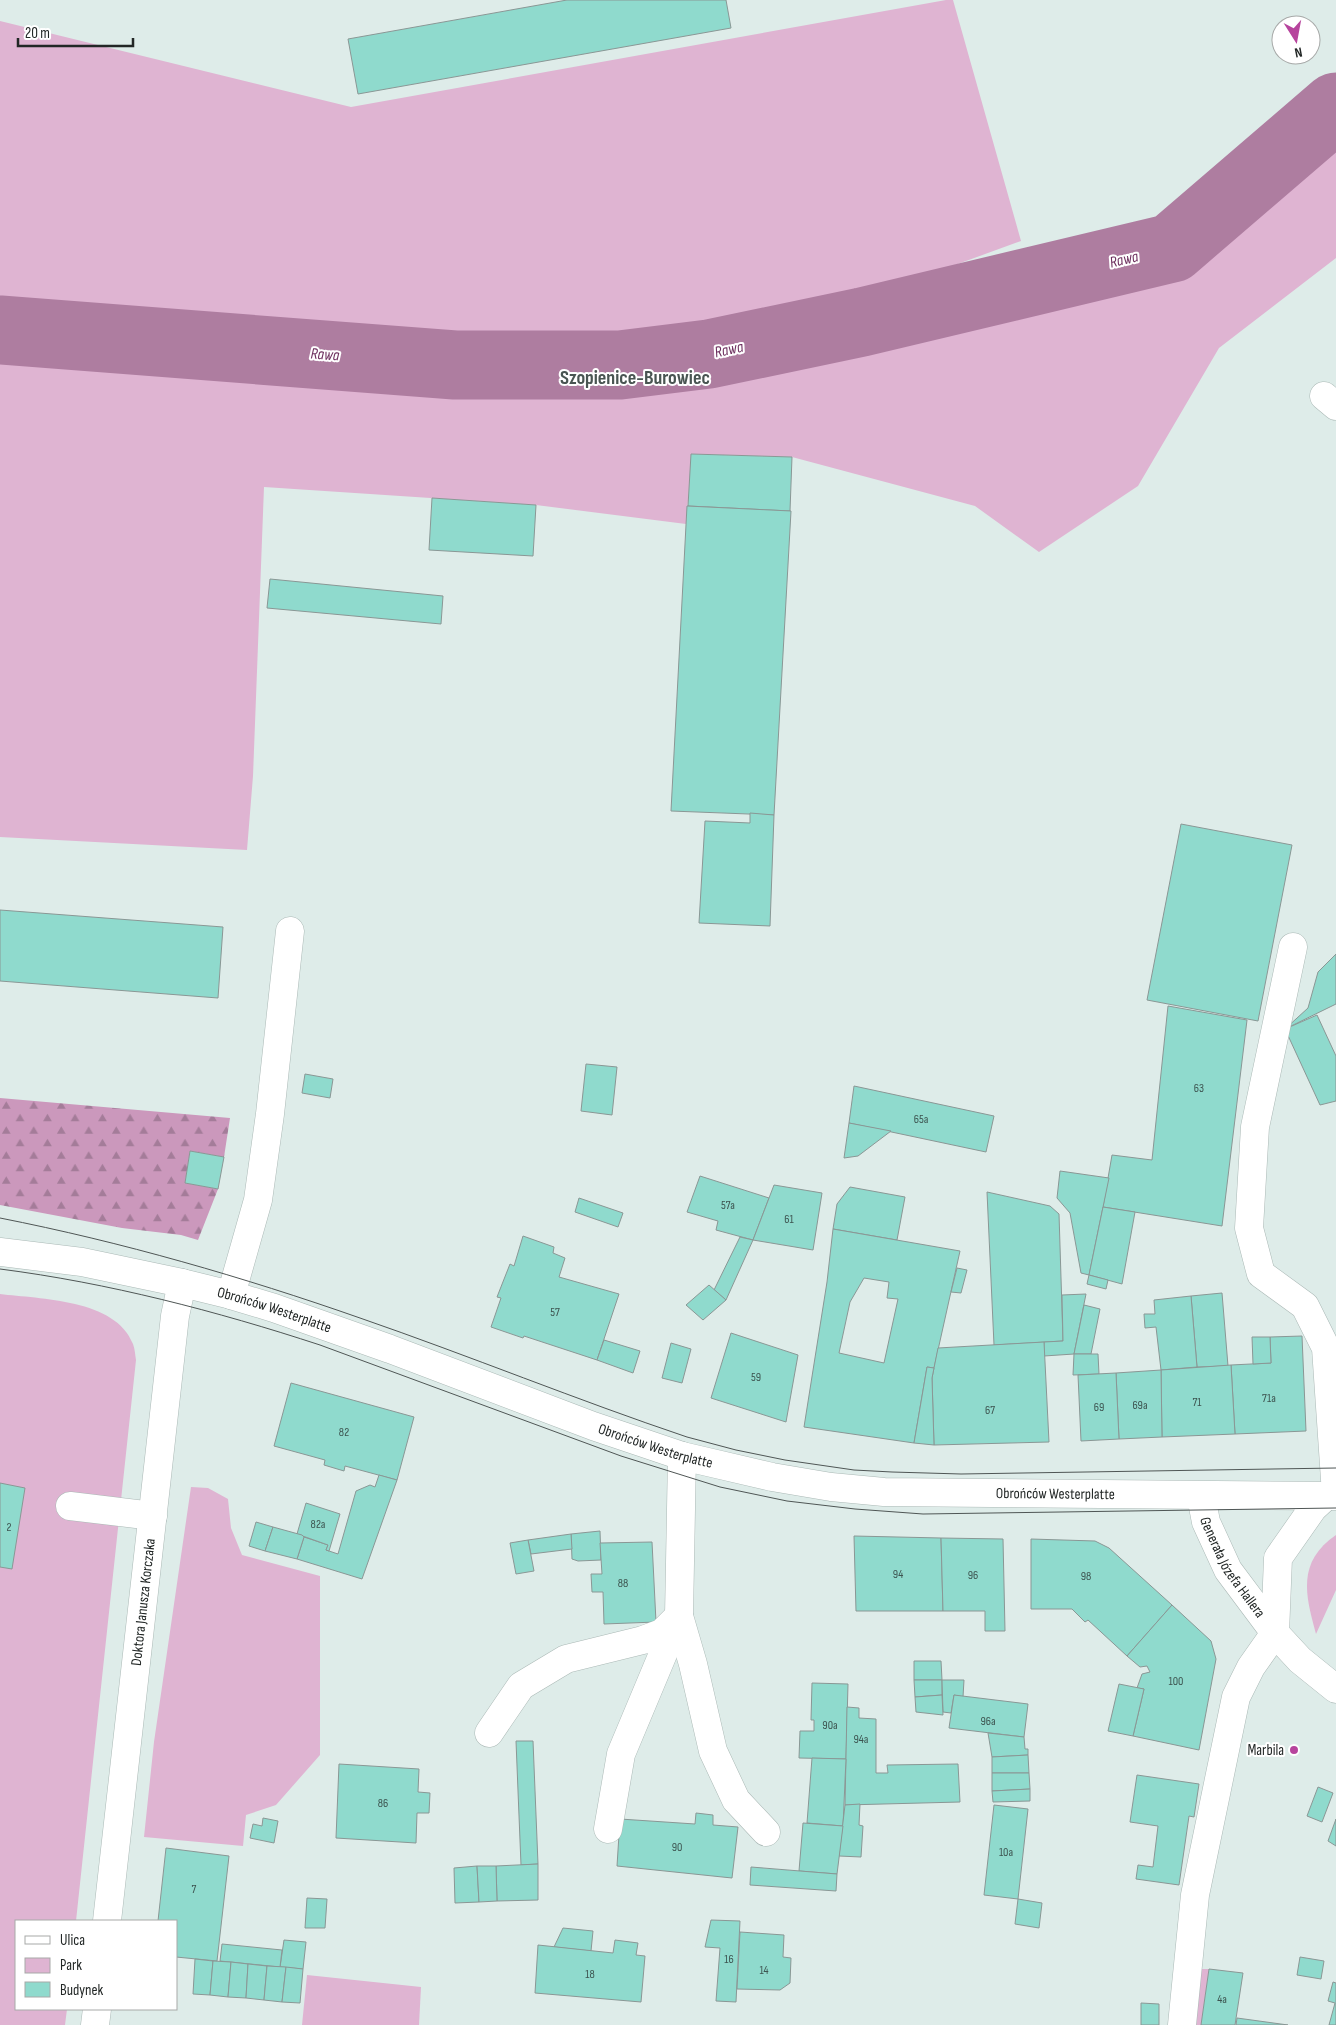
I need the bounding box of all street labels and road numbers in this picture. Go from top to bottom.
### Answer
street label: Obrońców Westerplatte [215,1283,334,1337]
street label: Obrońców Westerplatte [596,1419,715,1472]
street label: Obrońców Westerplatte [996,1483,1115,1504]
street label: Generała Józefa Hallera [1196,1516,1270,1622]
street label: Doktora Janusza Korczaka [126,1537,159,1667]

